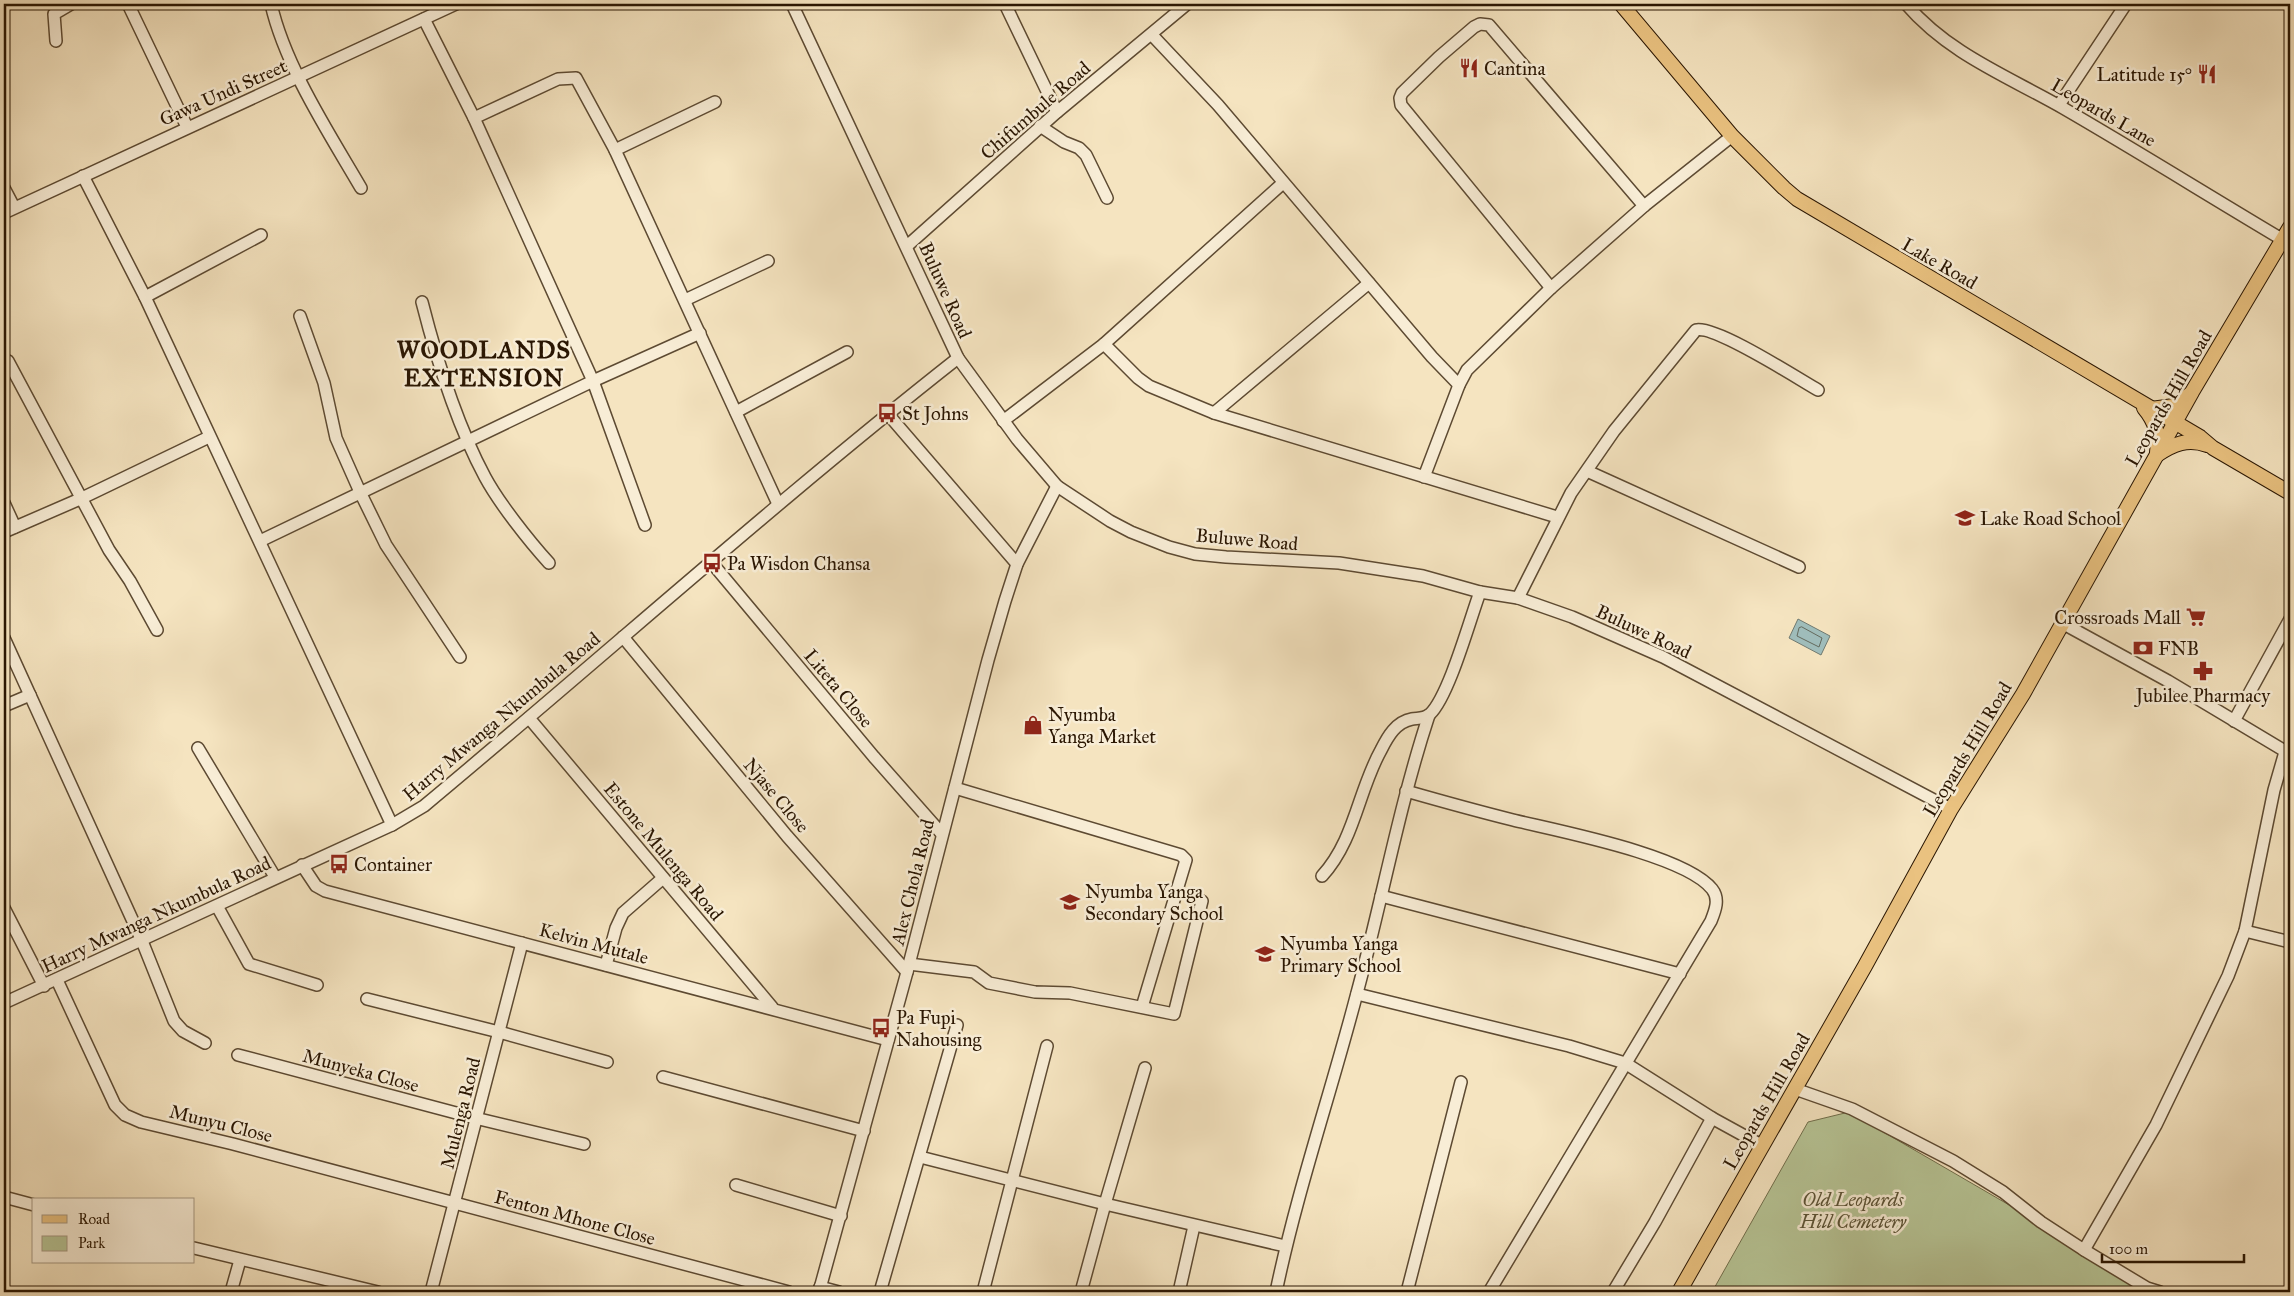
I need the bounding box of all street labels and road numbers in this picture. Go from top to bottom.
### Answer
street label: Gawa Undi Street [156,54,291,131]
street label: Chifumbule Road [976,56,1095,164]
street label: Leopards Lane [2047,73,2160,152]
street label: Lake Road [1898,233,1982,294]
street label: Buluwe Road [914,239,977,342]
street label: Leopards Hill Road [2120,326,2217,470]
street label: Buluwe Road [1195,524,1299,555]
street label: Buluwe Road [1592,599,1696,664]
street label: Harry Mwanga Nkumbula Road [398,627,606,806]
street label: Liteta Close [799,644,878,732]
street label: Leopards Hill Road [1918,677,2017,821]
street label: Njase Close [739,753,814,837]
street label: Estone Mulenga Road [598,777,728,926]
street label: Alex Chola Road [885,816,939,949]
street label: Harry Mwanga Nkumbula Road [38,851,275,979]
street label: Kelvin Mutale [537,918,651,969]
street label: Leopards Hill Road [1718,1029,1815,1173]
street label: Munyeka Close [300,1044,422,1097]
street label: Mulenga Road [436,1054,487,1172]
street label: Munyu Close [167,1100,275,1147]
street label: Fenton Mhone Close [492,1185,658,1250]

